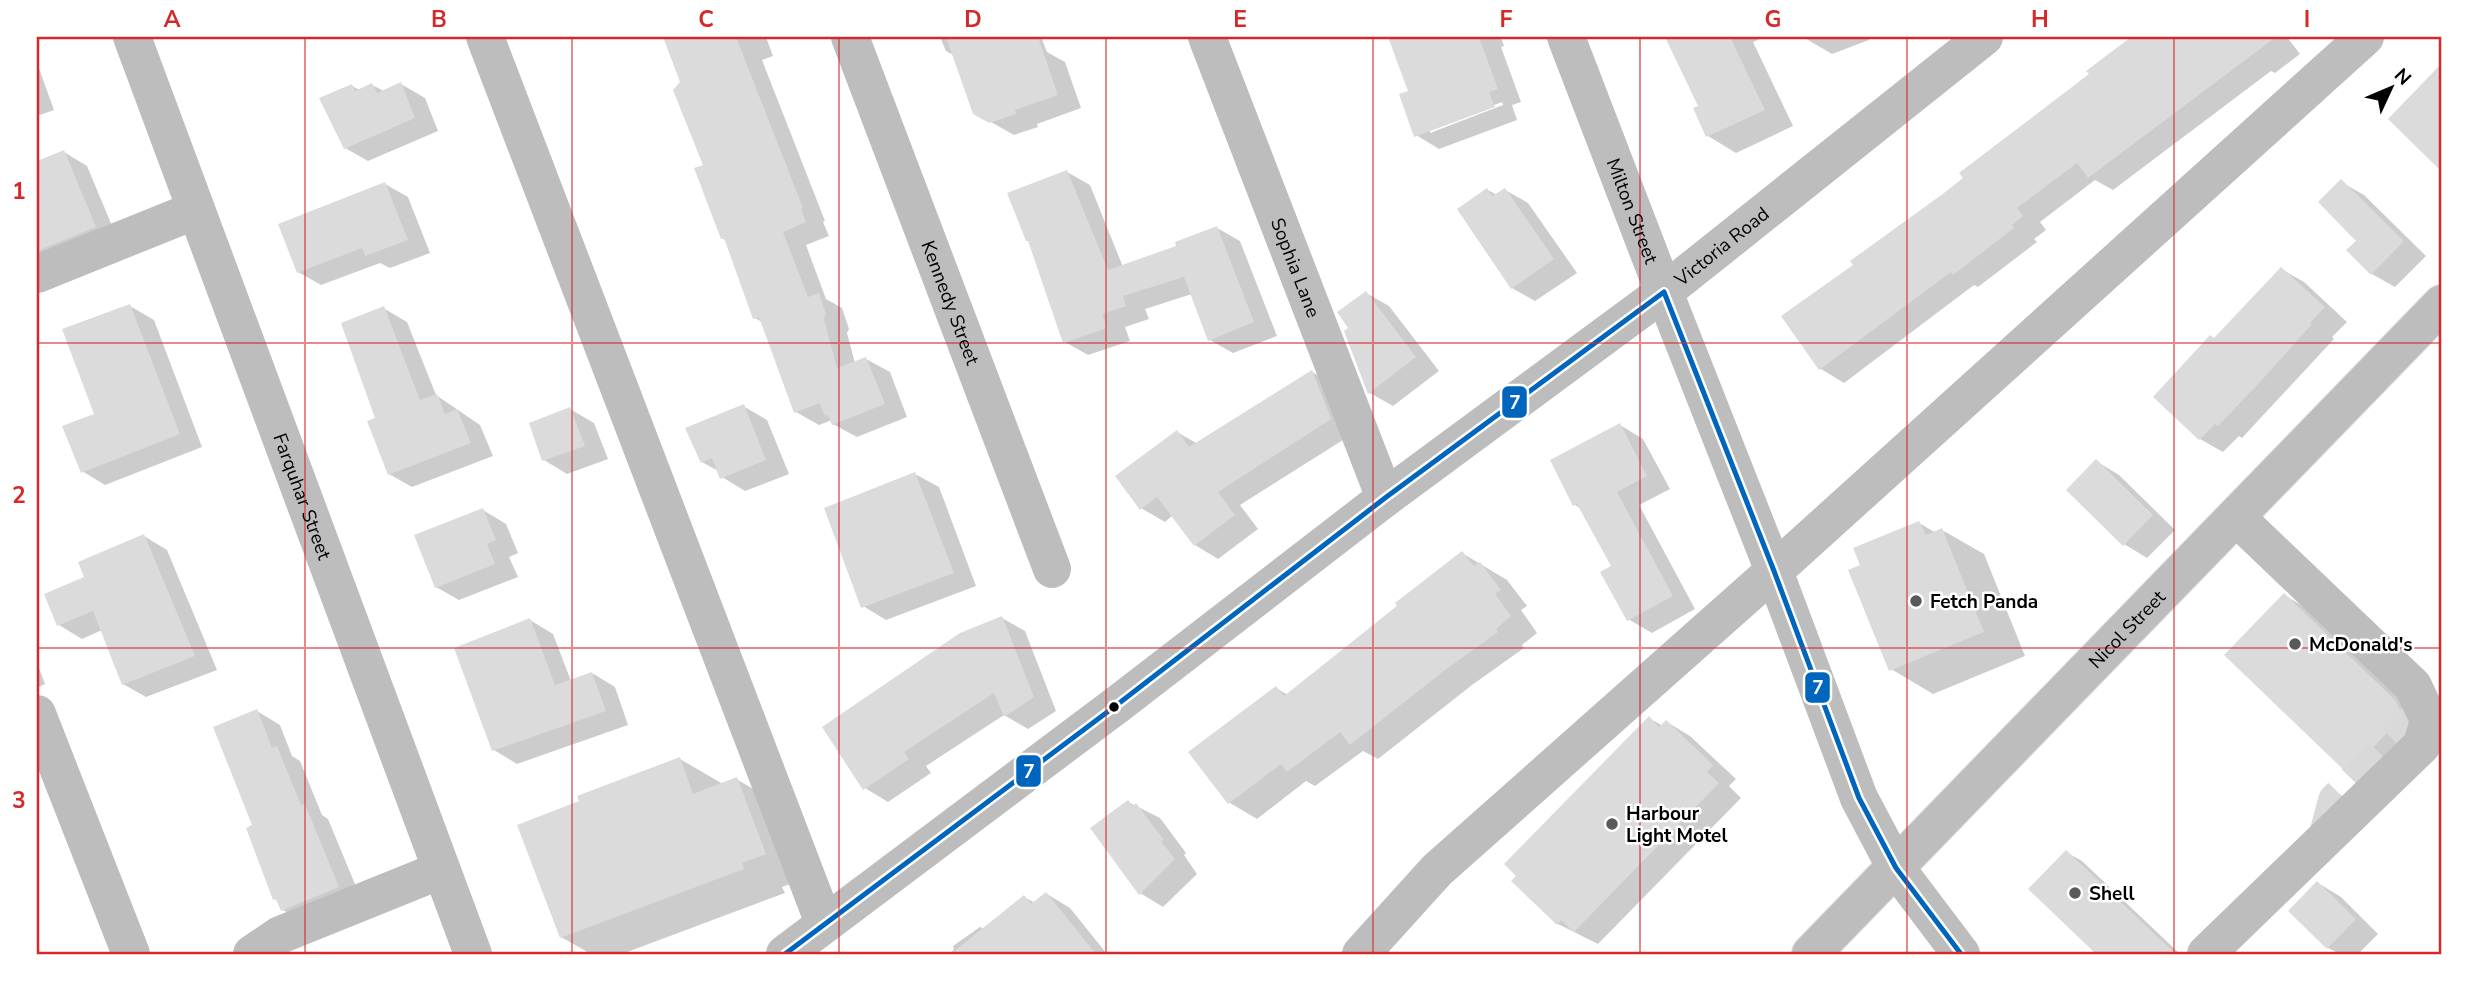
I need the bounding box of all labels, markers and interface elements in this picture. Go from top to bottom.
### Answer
text: A [163,4,181,35]
text: B [431,4,447,35]
text: C [698,4,714,35]
text: D [964,4,982,35]
text: E [1233,4,1247,35]
text: F [1500,4,1513,35]
text: G [1765,4,1781,35]
text: H [2031,4,2049,35]
text: I [2304,4,2310,35]
north arrow [2356,52,2426,122]
text: N [2388,63,2417,91]
street label: Milton Street [1600,155,1664,268]
text: 1 [12,176,26,207]
street label: Victoria Road [1669,201,1775,293]
street label: Sophia Lane [1264,214,1326,321]
street label: Kennedy Street [914,237,985,369]
line badge: 7 [1501,385,1528,419]
text: 7 [1509,390,1521,416]
street label: Farquhar Street [266,430,337,564]
text: 2 [12,480,26,511]
street label: Nicol Street [2083,584,2172,675]
place label: Fetch Panda [1930,589,2038,615]
marker: Fetch Panda [1908,593,1924,609]
place label: McDonald's [2309,632,2413,658]
marker: McDonald's [2287,636,2303,652]
line badge: 7 [1804,671,1831,704]
text: 7 [1812,675,1824,701]
unlabelled marker [1107,700,1121,714]
line badge: 7 [1015,754,1042,788]
text: 7 [1023,759,1035,785]
text: 3 [12,785,26,816]
place label: Harbour Light Motel [1626,801,1727,849]
marker: Harbour Light Motel [1604,816,1620,832]
place label: Shell [2089,881,2135,907]
marker: Shell [2067,885,2083,901]

